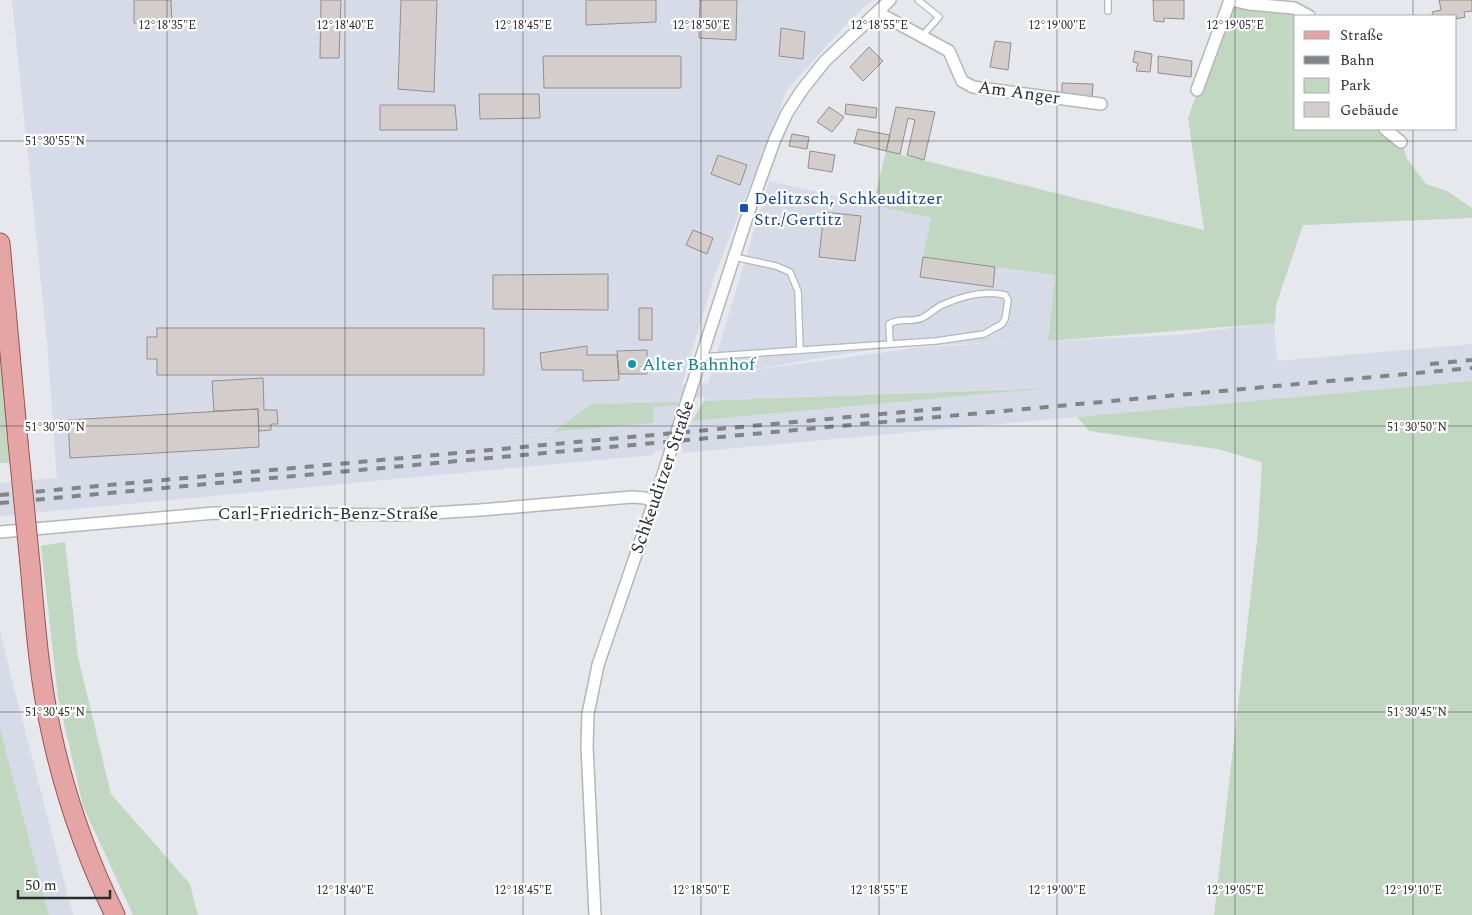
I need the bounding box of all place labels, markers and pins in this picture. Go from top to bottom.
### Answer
place label: Delitzsch, Schkeuditzer Str./Gertitz [754,185,942,233]
marker: Delitzsch, Schkeuditzer Str./Gertitz [738,202,750,214]
place label: Alter Bahnhof [642,351,757,378]
marker: Alter Bahnhof [626,358,638,370]

